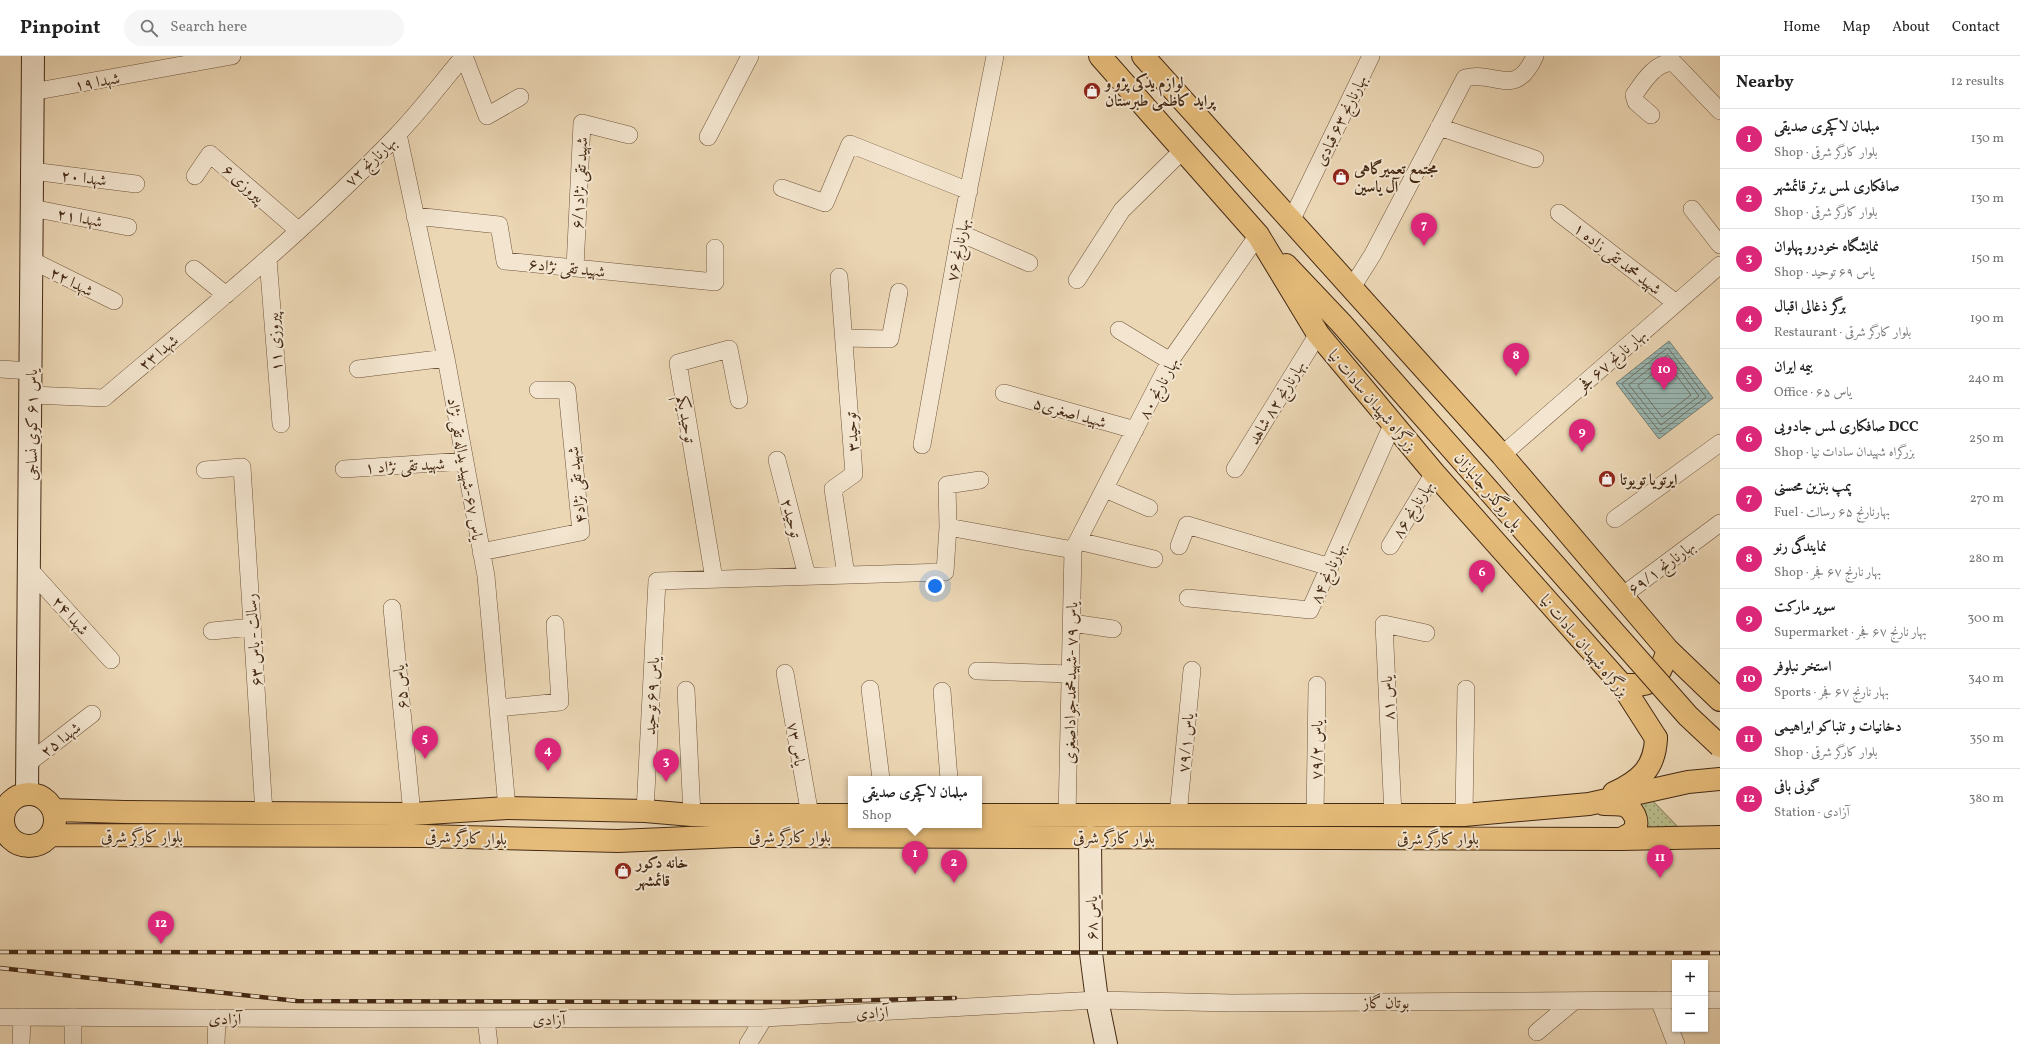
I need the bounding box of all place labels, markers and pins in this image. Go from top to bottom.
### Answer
place label: لوازم یدکی پژو و پراید کاظمی طبرستان [1103,73,1217,113]
shop icon: لوازم یدکی پژو و پراید کاظمی طبرستان [1082,81,1102,101]
place label: مجتمع تعمیرگاهی آل یاسین [1353,159,1438,199]
shop icon: مجتمع تعمیرگاهی آل یاسین [1331,167,1351,187]
pin: 7 [1411,213,1437,246]
pin: 8 [1503,343,1529,376]
pin: 10 [1651,357,1677,390]
pin: 9 [1569,419,1595,452]
shop icon: ایرتویا تویوتا [1597,469,1617,489]
place label: ایرتویا تویوتا [1620,470,1677,492]
pin: 6 [1469,560,1495,593]
pin: 5 [412,726,438,759]
pin: 4 [535,738,561,771]
pin: 3 [653,749,679,782]
pin: 1 [902,841,928,874]
pin: 11 [1647,845,1673,878]
pin: 2 [941,850,967,883]
place label: خانه دکور قائمشهر [634,853,688,893]
shop icon: خانه دکور قائمشهر [613,861,633,881]
pin: 12 [148,911,174,944]

